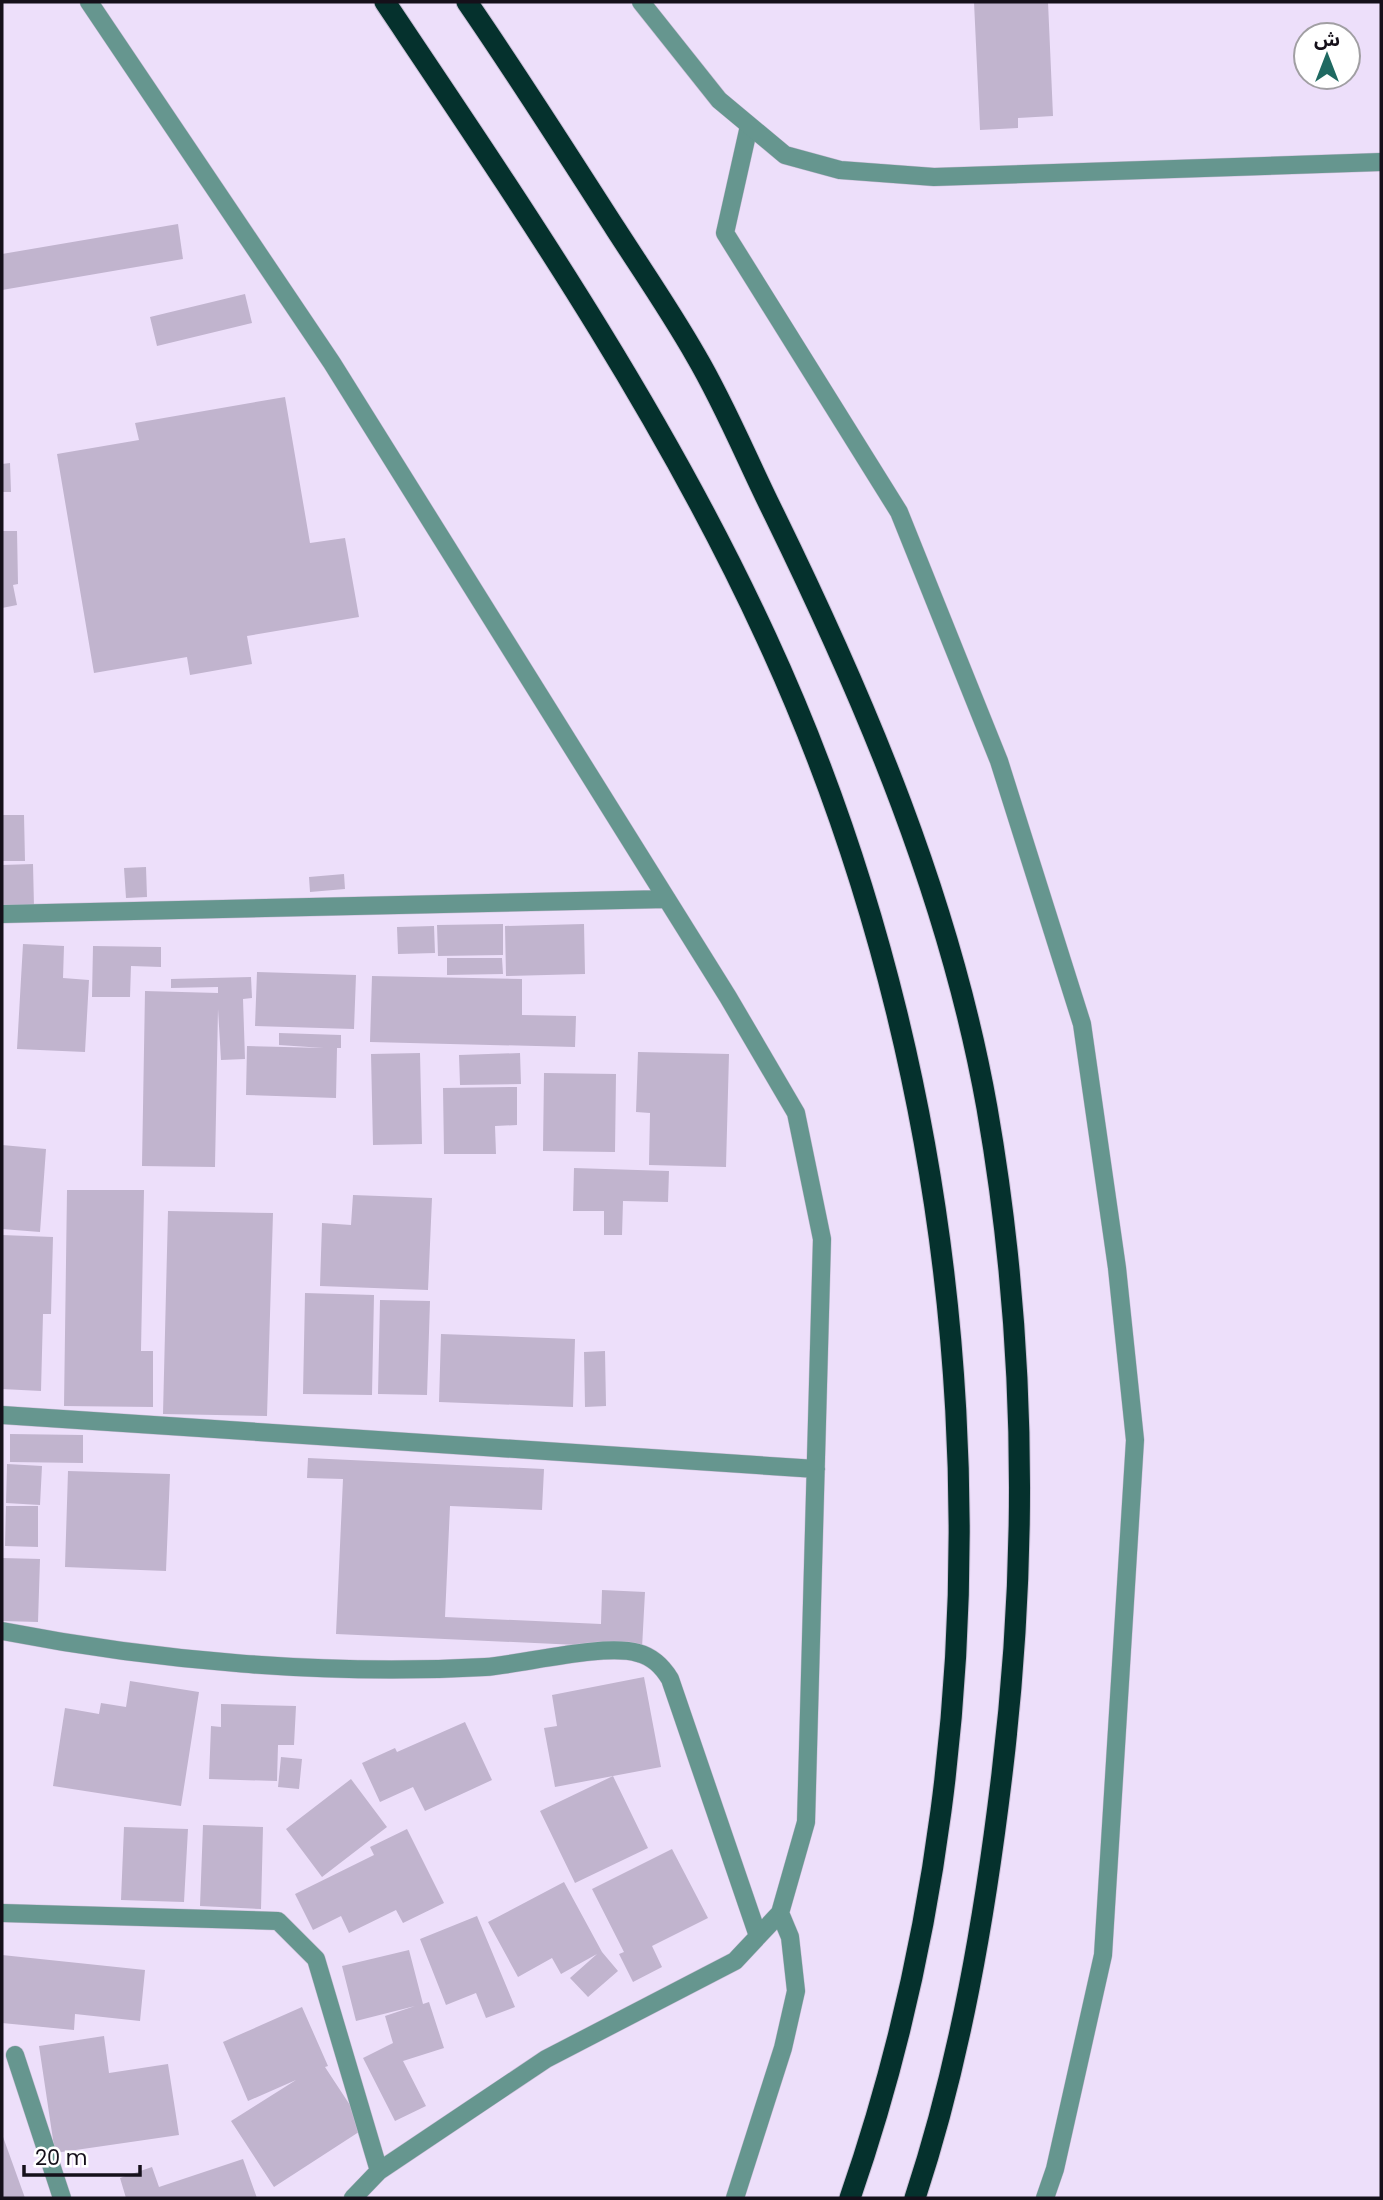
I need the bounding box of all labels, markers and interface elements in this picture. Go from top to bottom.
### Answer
north arrow [1292,21,1362,91]
text: ش [1314,26,1340,53]
scale bar [24,2134,140,2178]
text: 20 m [35,2143,88,2172]

